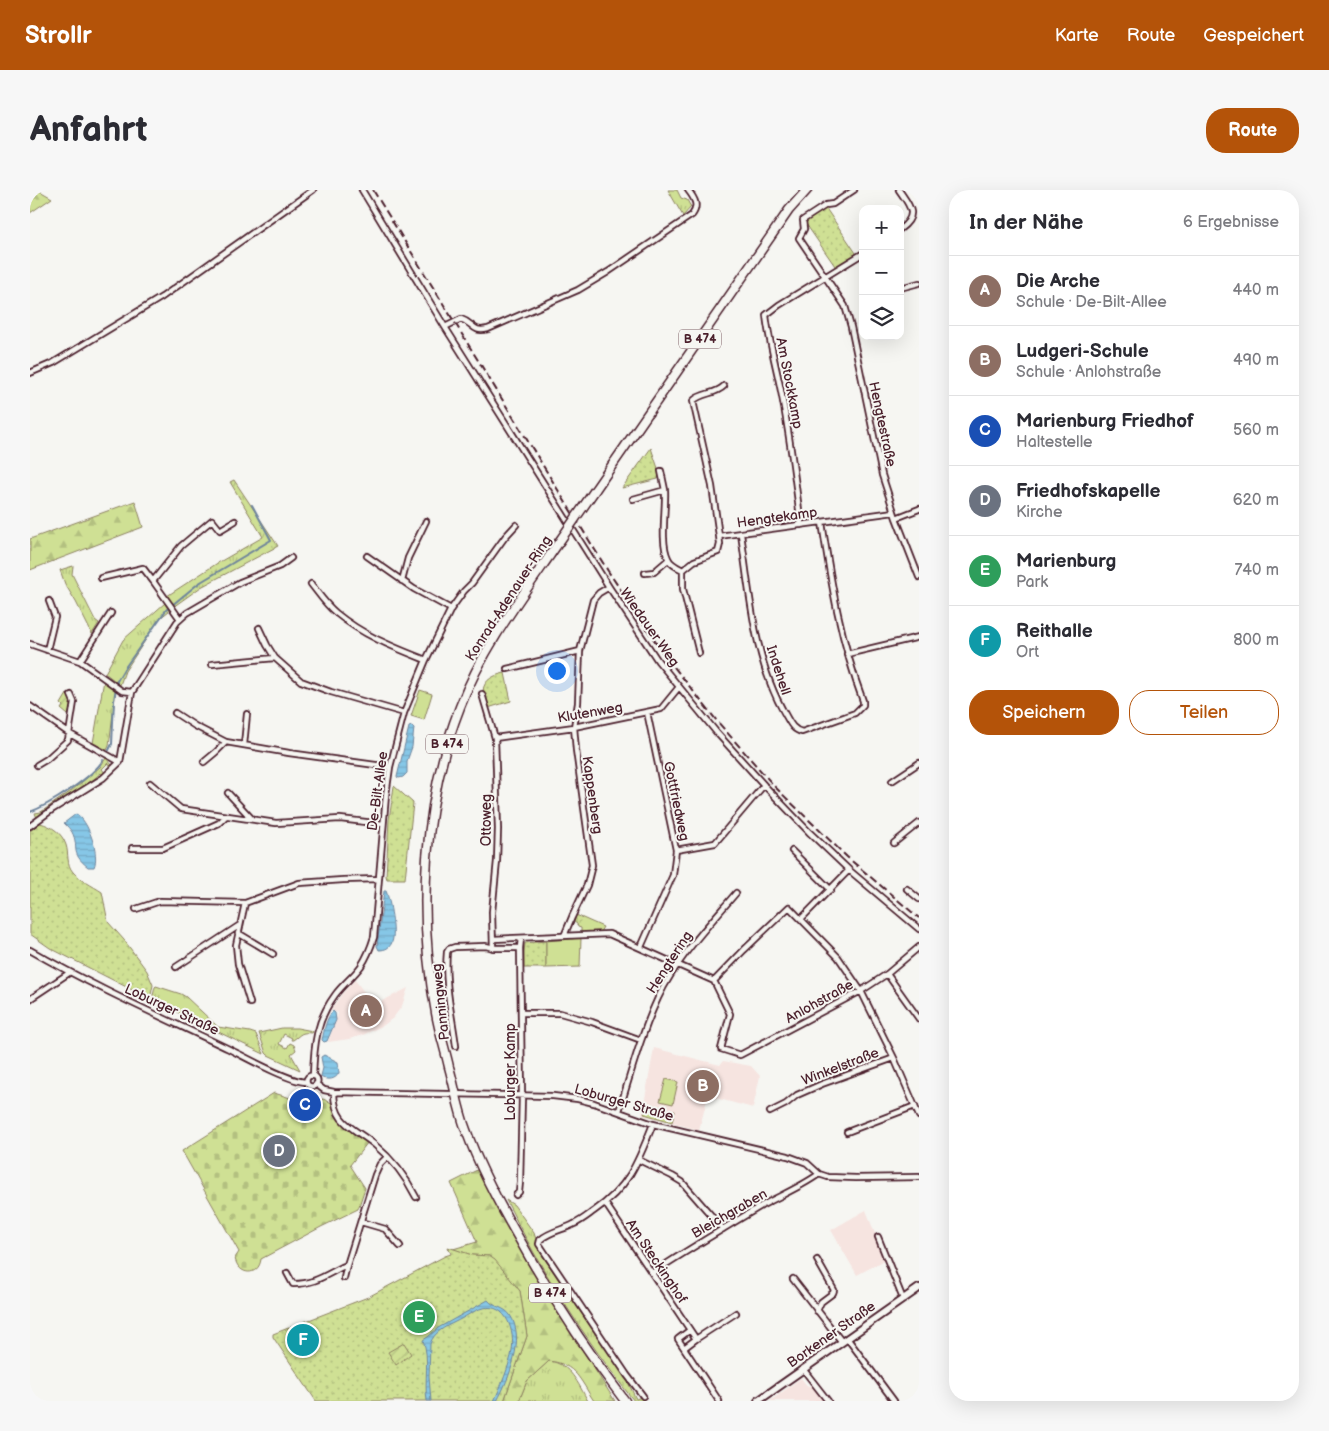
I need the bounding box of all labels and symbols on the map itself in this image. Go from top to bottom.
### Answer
road number: B 474 [679,330,721,348]
street label: Am Stockkamp [772,336,807,430]
street label: Hengtestraße [865,380,900,468]
street label: Hengtekamp [736,503,818,532]
street label: Konrad-Adenauer-Ring [462,532,555,664]
street label: Wiedauer Weg [616,585,683,670]
street label: Indehell [763,643,794,697]
your location [544,658,570,684]
street label: Klutenweg [556,698,624,727]
road number: B 474 [426,734,468,754]
street label: De-Bilt-Allee [364,750,391,832]
street label: Kappenberg [579,755,606,835]
street label: Gottfriedweg [660,760,693,842]
street label: Ottoweg [478,794,495,846]
street label: Hengtering [643,928,696,997]
street label: Panningweg [428,963,453,1041]
street label: Anlohstraße [782,976,856,1027]
street label: Loburger Straße [122,980,222,1039]
pin: A [350,992,382,1030]
street label: Loburger Kamp [502,1023,519,1121]
street label: Winkelstraße [799,1044,881,1089]
pin: B [687,1067,719,1105]
street label: Loburger Straße [572,1080,675,1125]
pin: C [289,1086,321,1124]
pin: D [263,1132,295,1170]
street label: Bleichgraben [689,1185,770,1242]
street label: Am Steckinghof [622,1216,691,1307]
road number: B 474 [529,1284,571,1302]
pin: E [403,1298,435,1336]
street label: Borkener Straße [784,1298,879,1371]
pin: F [287,1321,319,1359]

